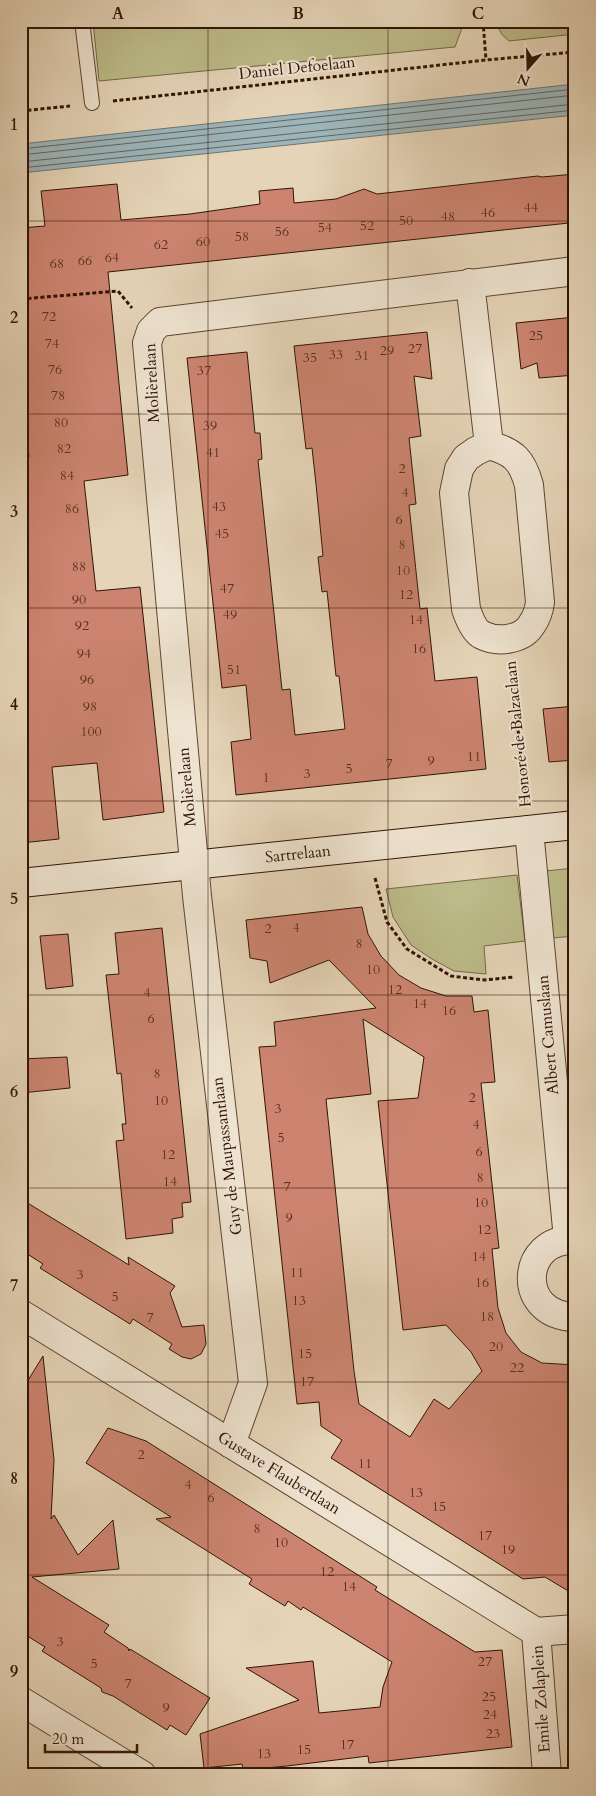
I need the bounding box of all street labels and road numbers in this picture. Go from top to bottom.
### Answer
street label: Daniel Defoelaan [238,51,356,85]
street label: Molièrelaan [139,343,165,423]
street label: Honoré de Balzaclaan [499,660,537,808]
street label: Molièrelaan [173,746,201,828]
street label: Sartrelaan [264,840,332,868]
street label: Albert Camuslaan [532,974,564,1096]
street label: Guy de Maupassantlaan [206,1076,248,1236]
street label: Gustave Flaubertlaan [213,1426,345,1520]
street label: Emile Zolaplein [526,1644,556,1754]

